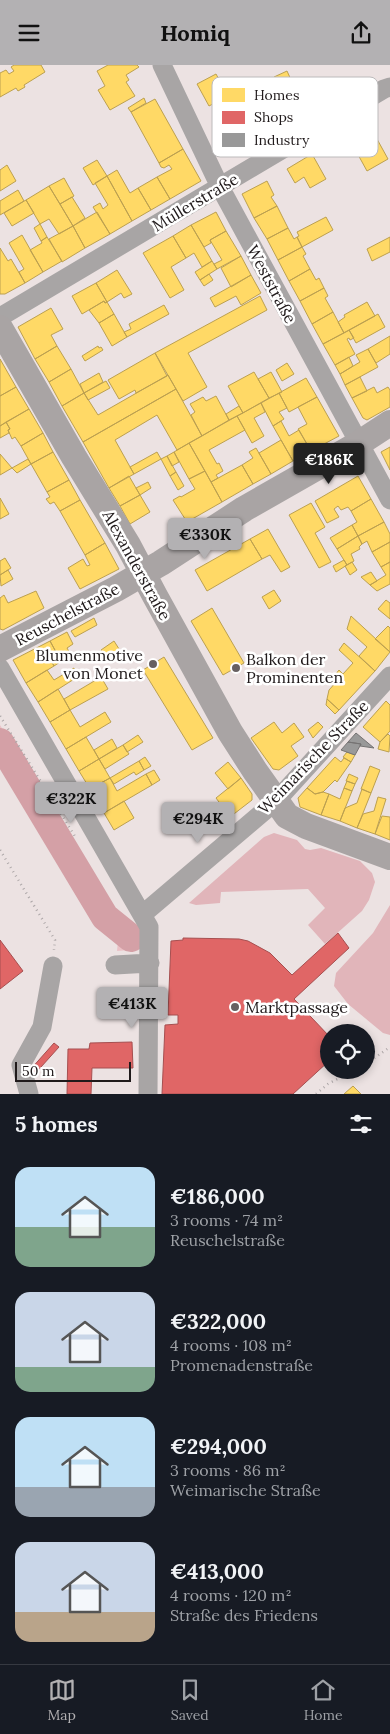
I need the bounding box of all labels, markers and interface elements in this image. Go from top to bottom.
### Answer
icon: menu [15,19,43,47]
text: Homiq [160,19,230,47]
icon: share [347,19,375,47]
legend [212,77,378,157]
text: Homes [254,86,299,104]
text: Shops [254,108,293,126]
text: Industry [254,131,310,149]
street label: Müllerstraße [148,168,242,235]
street label: Weststraße [243,241,301,327]
pin: €186K [294,443,364,485]
text: €186K [304,449,354,469]
street label: Alexanderstraße [98,506,176,624]
pin: €330K [170,517,240,560]
text: €330K [179,524,231,544]
street label: Reuschelstraße [12,578,123,650]
place label: Blumenmotive von Monet [36,645,144,683]
place label: Balkon der Prominenten [246,649,343,687]
marker: Blumenmotive von Monet [147,658,159,670]
marker: Balkon der Prominenten [230,662,242,674]
street label: Weimarische Straße [253,696,373,818]
pin: €322K [36,781,106,824]
text: €322K [46,788,96,808]
pin: €294K [163,801,233,844]
text: €294K [173,808,223,828]
pin: €413K [97,987,167,1029]
text: €413K [108,993,156,1013]
place label: Marktpassage [245,997,348,1017]
marker: Marktpassage [229,1001,241,1013]
map controls [320,1024,375,1079]
button: locate [320,1024,375,1079]
scale bar [15,1059,131,1082]
text: 50 m [22,1062,55,1080]
icon: filters [347,1110,375,1138]
text: 5 homes [15,1111,98,1138]
text: €186,000 [170,1183,265,1210]
icon: home [55,1187,115,1247]
text: 3 rooms · 74 m² [170,1210,283,1230]
text: Reuschelstraße [170,1230,285,1250]
text: €322,000 [170,1308,266,1335]
icon: home [55,1312,115,1372]
text: 4 rooms · 108 m² [170,1335,292,1355]
text: Promenadenstraße [170,1355,313,1375]
text: €294,000 [170,1433,267,1460]
icon: home [55,1437,115,1497]
text: 3 rooms · 86 m² [170,1460,286,1480]
text: Weimarische Straße [170,1480,321,1500]
text: €413,000 [170,1558,264,1585]
icon: home [55,1562,115,1622]
text: 4 rooms · 120 m² [170,1585,292,1605]
text: Straße des Friedens [170,1605,318,1625]
tab: Map [47,1676,76,1724]
tab: Saved [171,1676,209,1724]
tab: Home [304,1676,343,1724]

